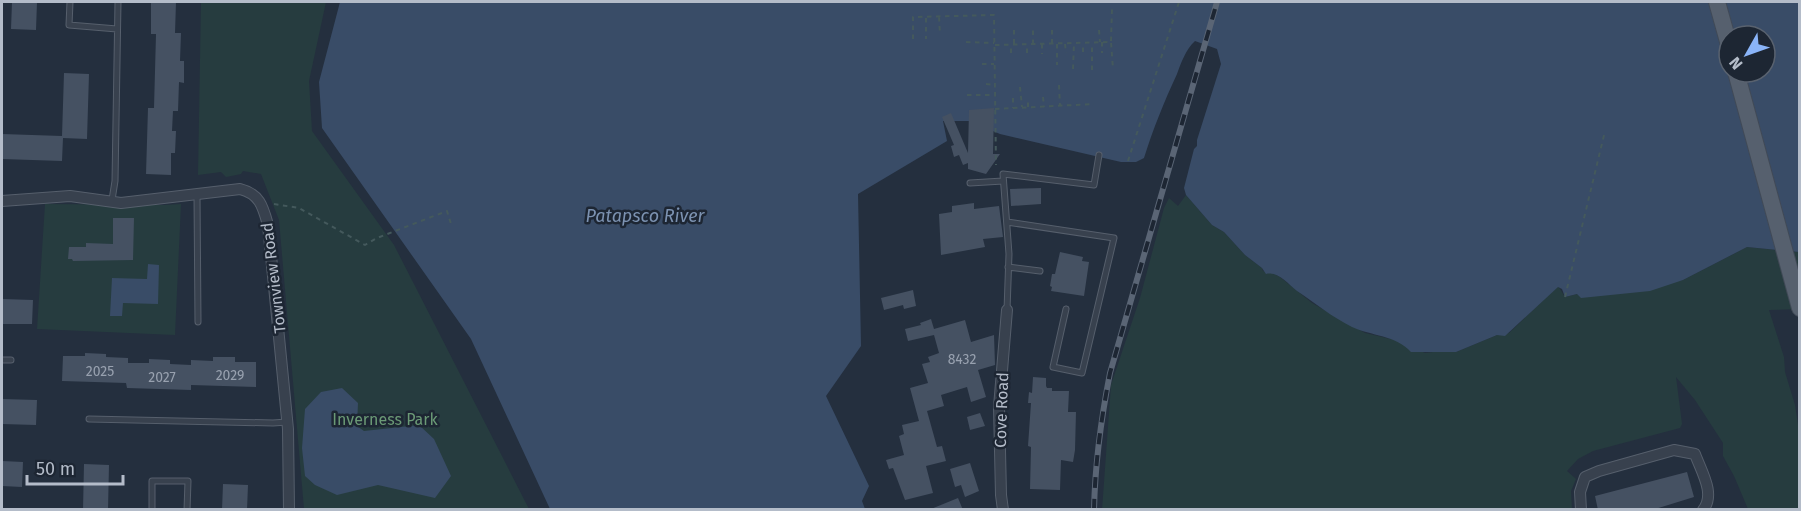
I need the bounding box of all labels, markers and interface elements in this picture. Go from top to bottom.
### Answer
north arrow [1717,24,1777,84]
text: N [1725,53,1747,73]
water label: Patapsco River [586,205,706,227]
street label: Townview Road [257,222,290,334]
house number: 8432 [948,351,976,368]
house number: 2025 [86,363,114,380]
house number: 2029 [216,367,244,384]
house number: 2027 [148,369,176,386]
street label: Cove Road [991,372,1012,448]
park label: Inverness Park [332,410,438,429]
scale bar [27,448,123,486]
text: 50 m [36,458,75,480]

